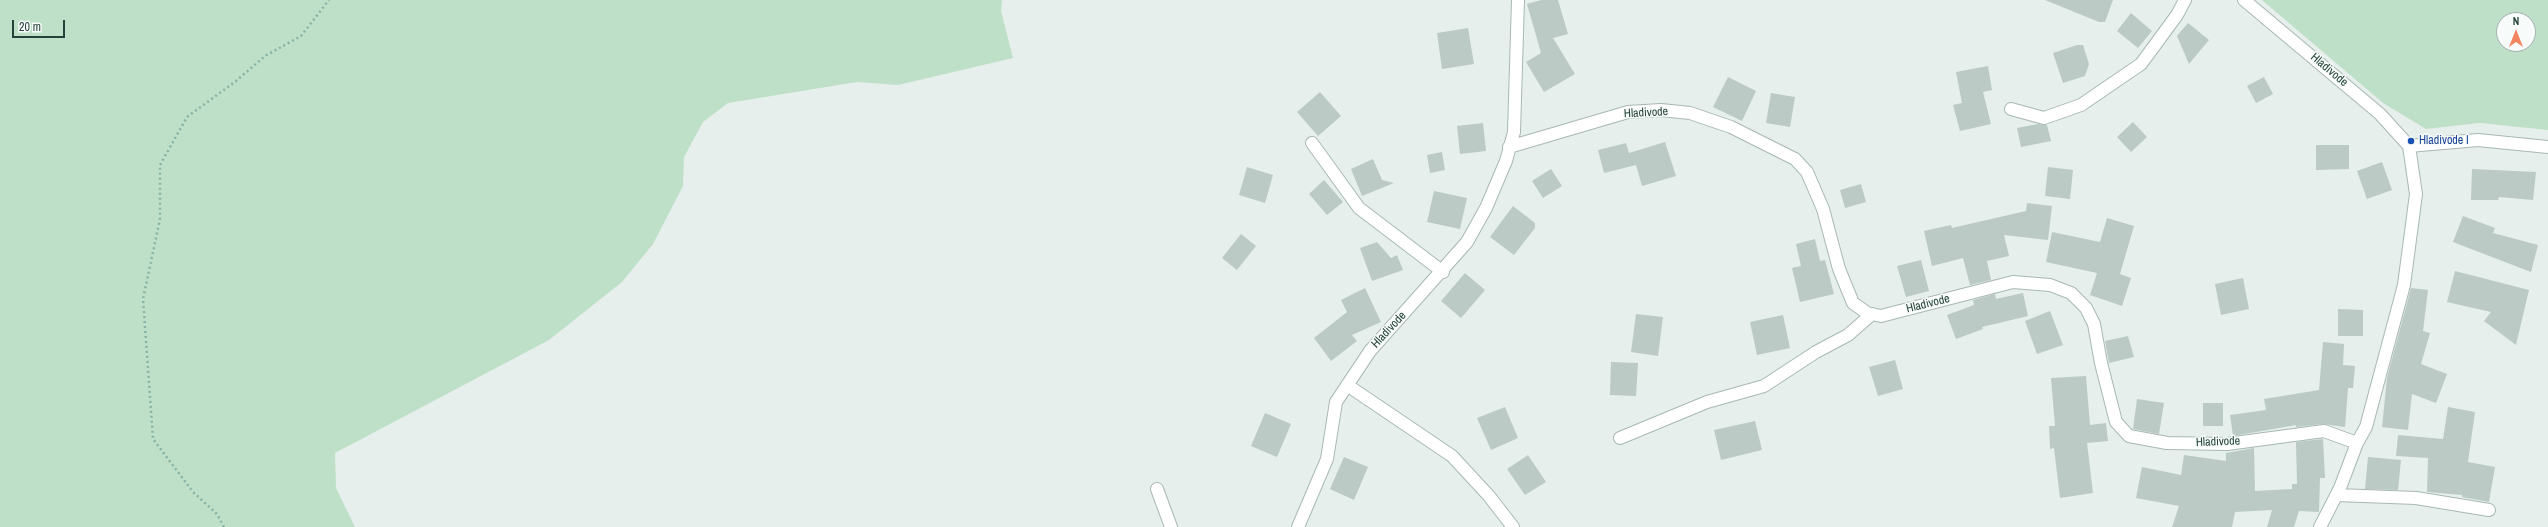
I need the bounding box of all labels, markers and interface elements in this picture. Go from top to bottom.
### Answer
scale bar [14,12,67,38]
north arrow [2496,12,2536,52]
text: N [2513,14,2519,28]
text: 20 m [19,19,41,35]
street label: Hladivode [2307,50,2351,90]
street label: Hladivode [1624,105,1668,121]
place label: Hladivode I [2419,134,2469,148]
marker: Hladivode I [2406,136,2416,146]
street label: Hladivode [1905,292,1951,316]
street label: Hladivode [1369,309,1409,351]
street label: Hladivode [2196,434,2240,450]

